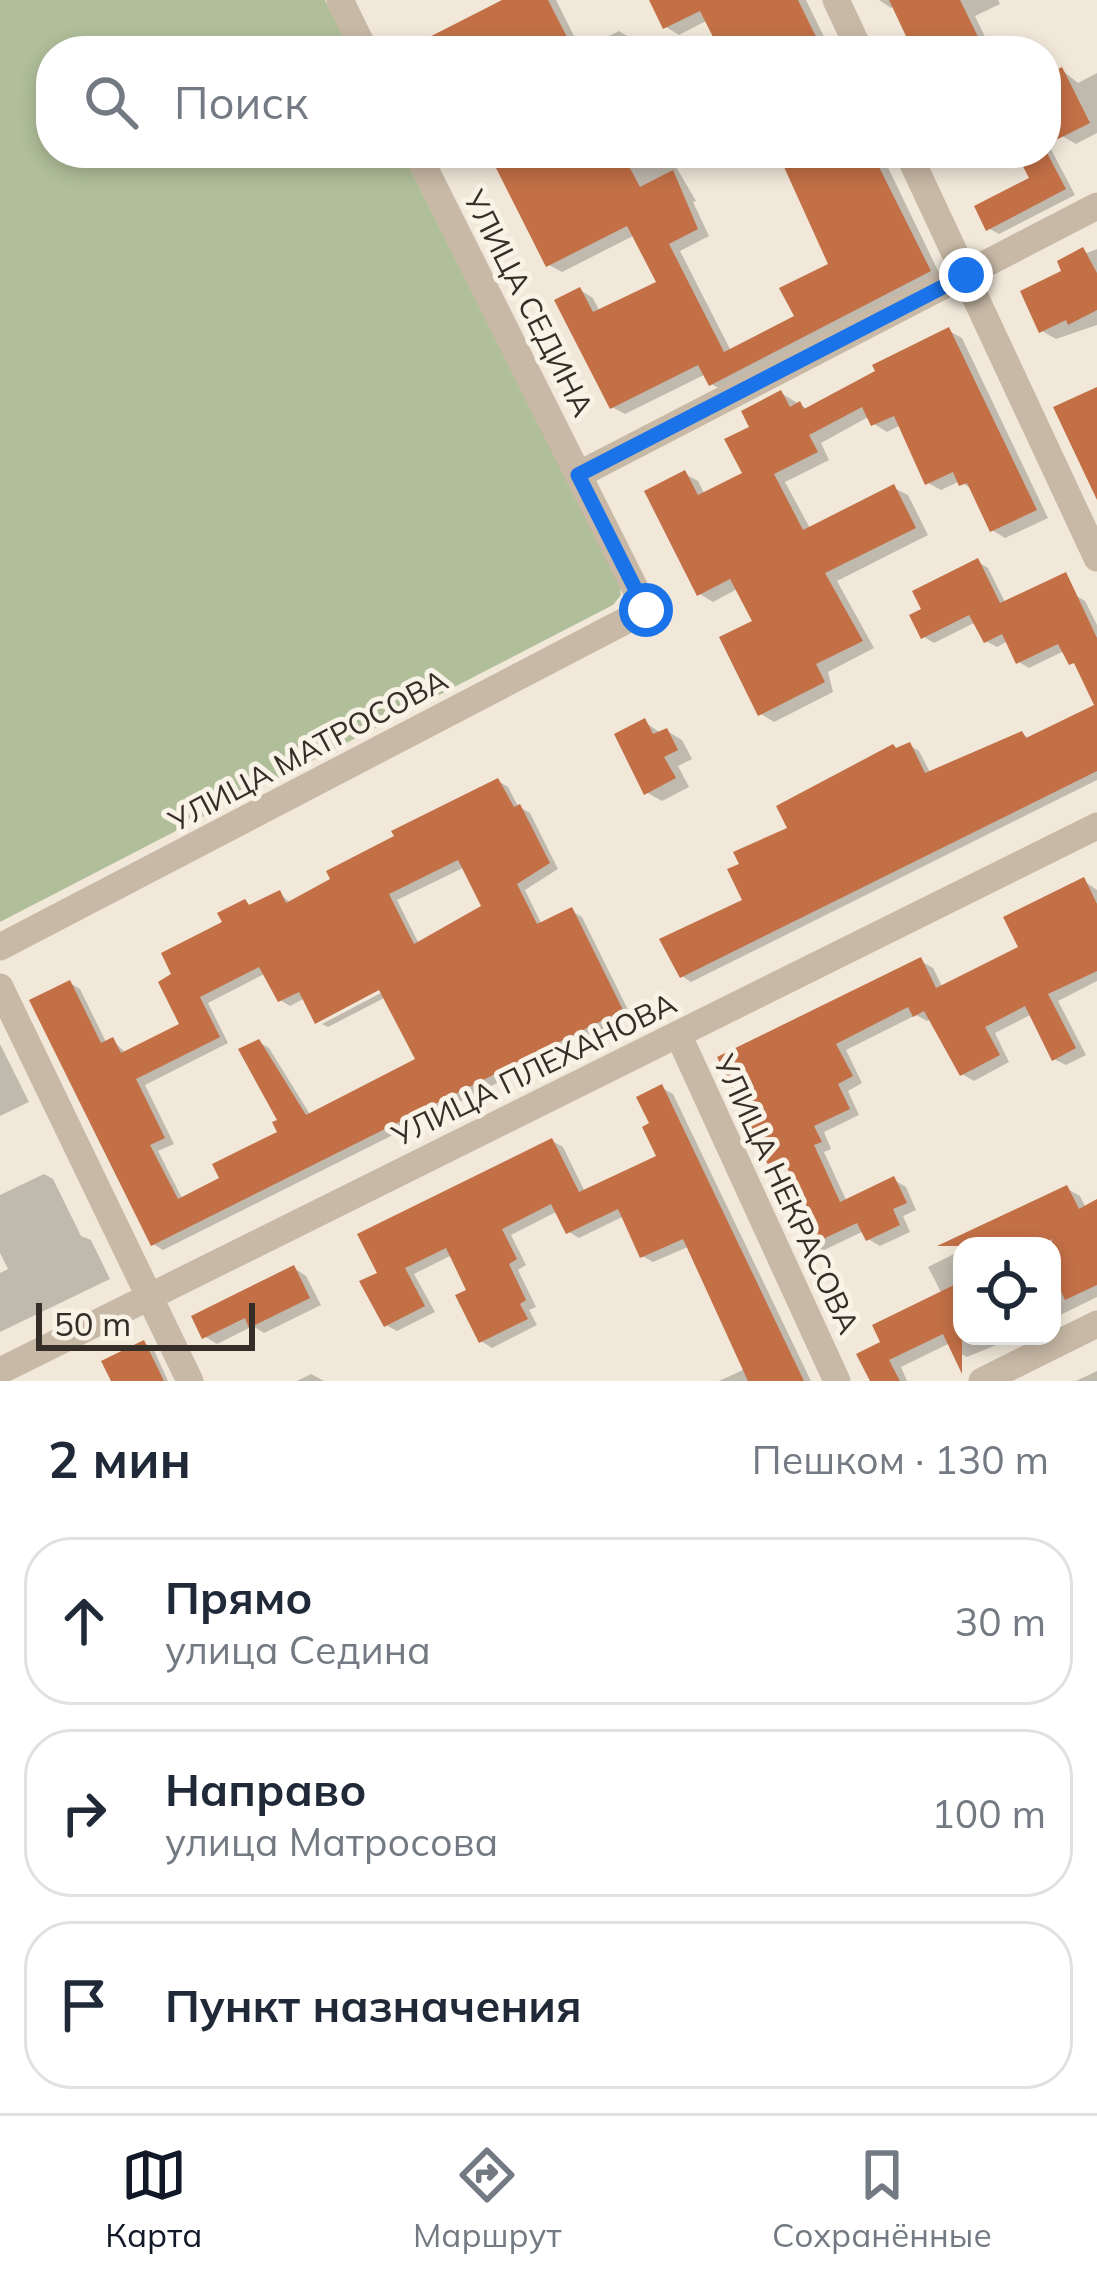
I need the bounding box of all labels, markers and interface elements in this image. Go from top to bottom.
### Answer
search box [36,36,1061,168]
icon: search [78,69,144,135]
text: Поиск [174,74,308,130]
street label: УЛИЦА СЕДИНА [455,183,602,422]
route end [939,248,993,302]
route start [619,583,673,637]
street label: УЛИЦА МАТРОСОВА [161,660,454,840]
street label: УЛИЦА ПЛЕХАНОВА [385,984,682,1155]
street label: УЛИЦА НЕКРАСОВА [705,1047,868,1340]
map controls [953,1237,1061,1345]
button: locate [953,1237,1061,1345]
scale bar [36,1297,255,1350]
text: 50 m [54,1303,131,1344]
text: 2 мин [48,1427,191,1491]
text: Пешком · 130 m [752,1435,1049,1484]
text: Прямо [165,1569,313,1625]
icon: ahead [51,1588,117,1654]
text: 30 m [955,1597,1046,1646]
text: улица Седина [165,1625,431,1674]
text: Направо [165,1761,366,1817]
icon: right [51,1780,117,1846]
text: 100 m [931,1789,1046,1838]
text: улица Матросова [165,1817,498,1866]
icon: arrive [51,1972,117,2038]
text: Пункт назначения [165,1977,582,2033]
tab: Карта [105,2142,202,2255]
tab: Маршрут [413,2142,561,2255]
tab: Сохранённые [772,2142,992,2255]

